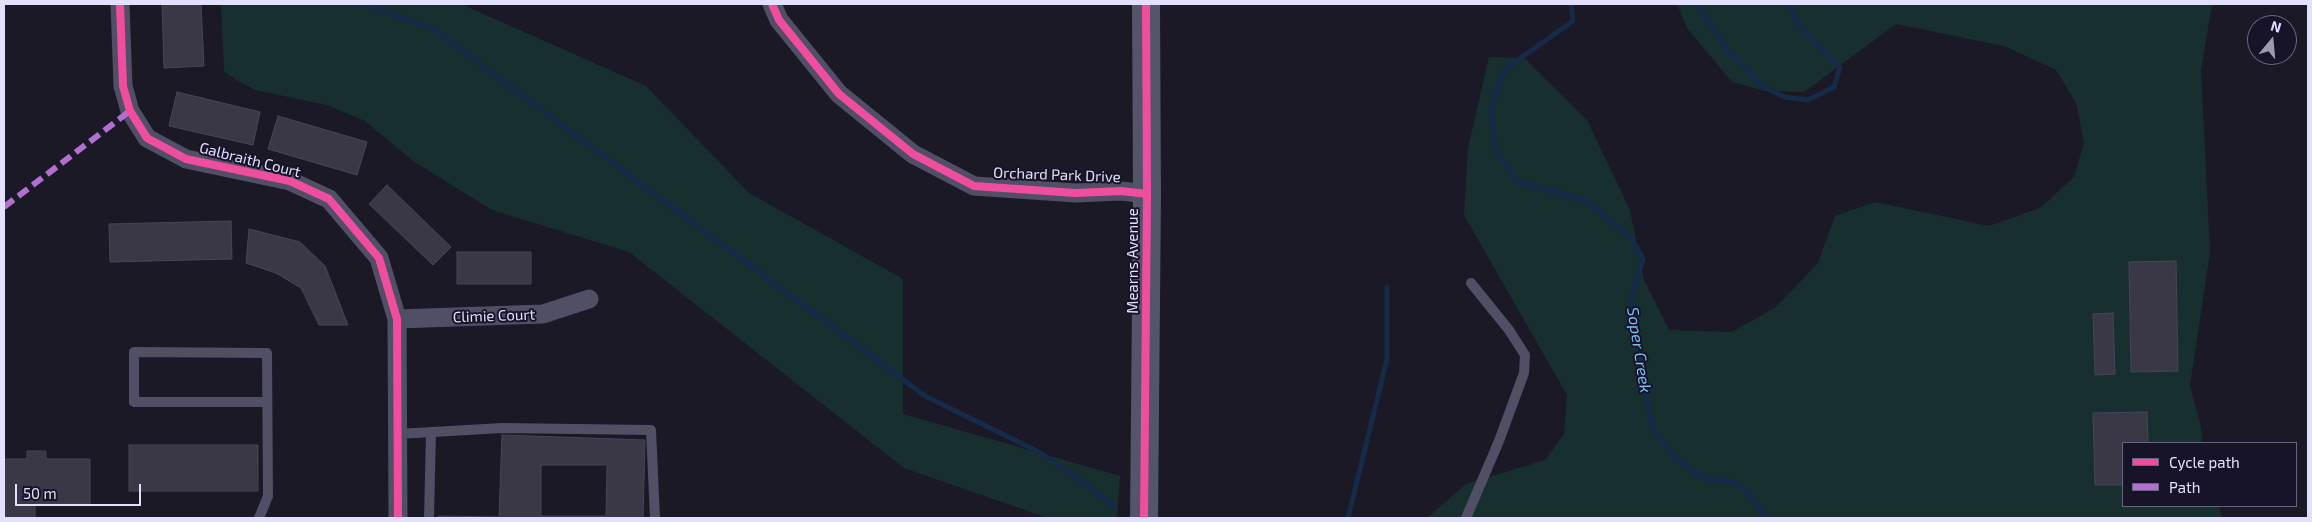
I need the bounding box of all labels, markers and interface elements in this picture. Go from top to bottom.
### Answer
north arrow [2247,15,2297,65]
text: N [2269,17,2284,36]
street label: Galbraith Court [197,139,303,181]
street label: Orchard Park Drive [993,164,1121,186]
street label: Mearns Avenue [1124,208,1142,314]
street label: Climie Court [453,306,535,326]
water label: Soper Creek [1623,306,1655,394]
legend [2122,442,2297,507]
text: Cycle path [2169,453,2240,471]
scale bar [18,474,144,506]
text: Path [2169,478,2200,496]
text: 50 m [23,484,57,502]

